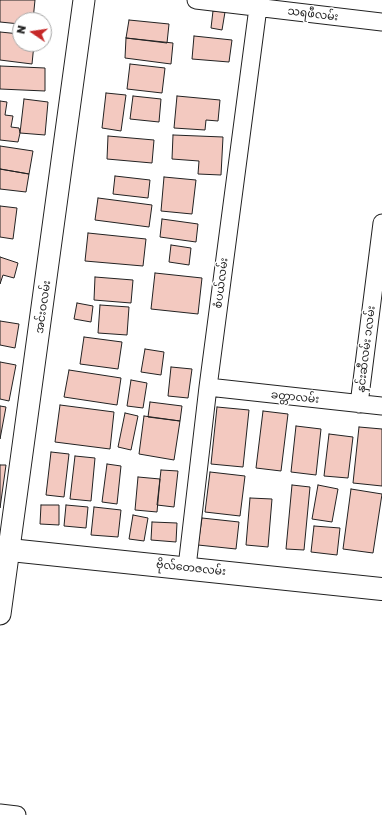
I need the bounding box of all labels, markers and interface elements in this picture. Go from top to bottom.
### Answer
street label: သရဖီလမ်း [287,4,339,24]
north arrow [12,12,52,52]
text: N [14,24,28,35]
street label: စံပယ်လမ်း [211,257,231,309]
street label: အင်းဝလမ်း [33,279,53,335]
street label: နှင်းဆီလမ်း ၁လမ်း [354,305,378,393]
street label: ခတ္တာလမ်း [270,388,320,406]
street label: ဗိုလ်တေဇလမ်း [155,558,227,578]

